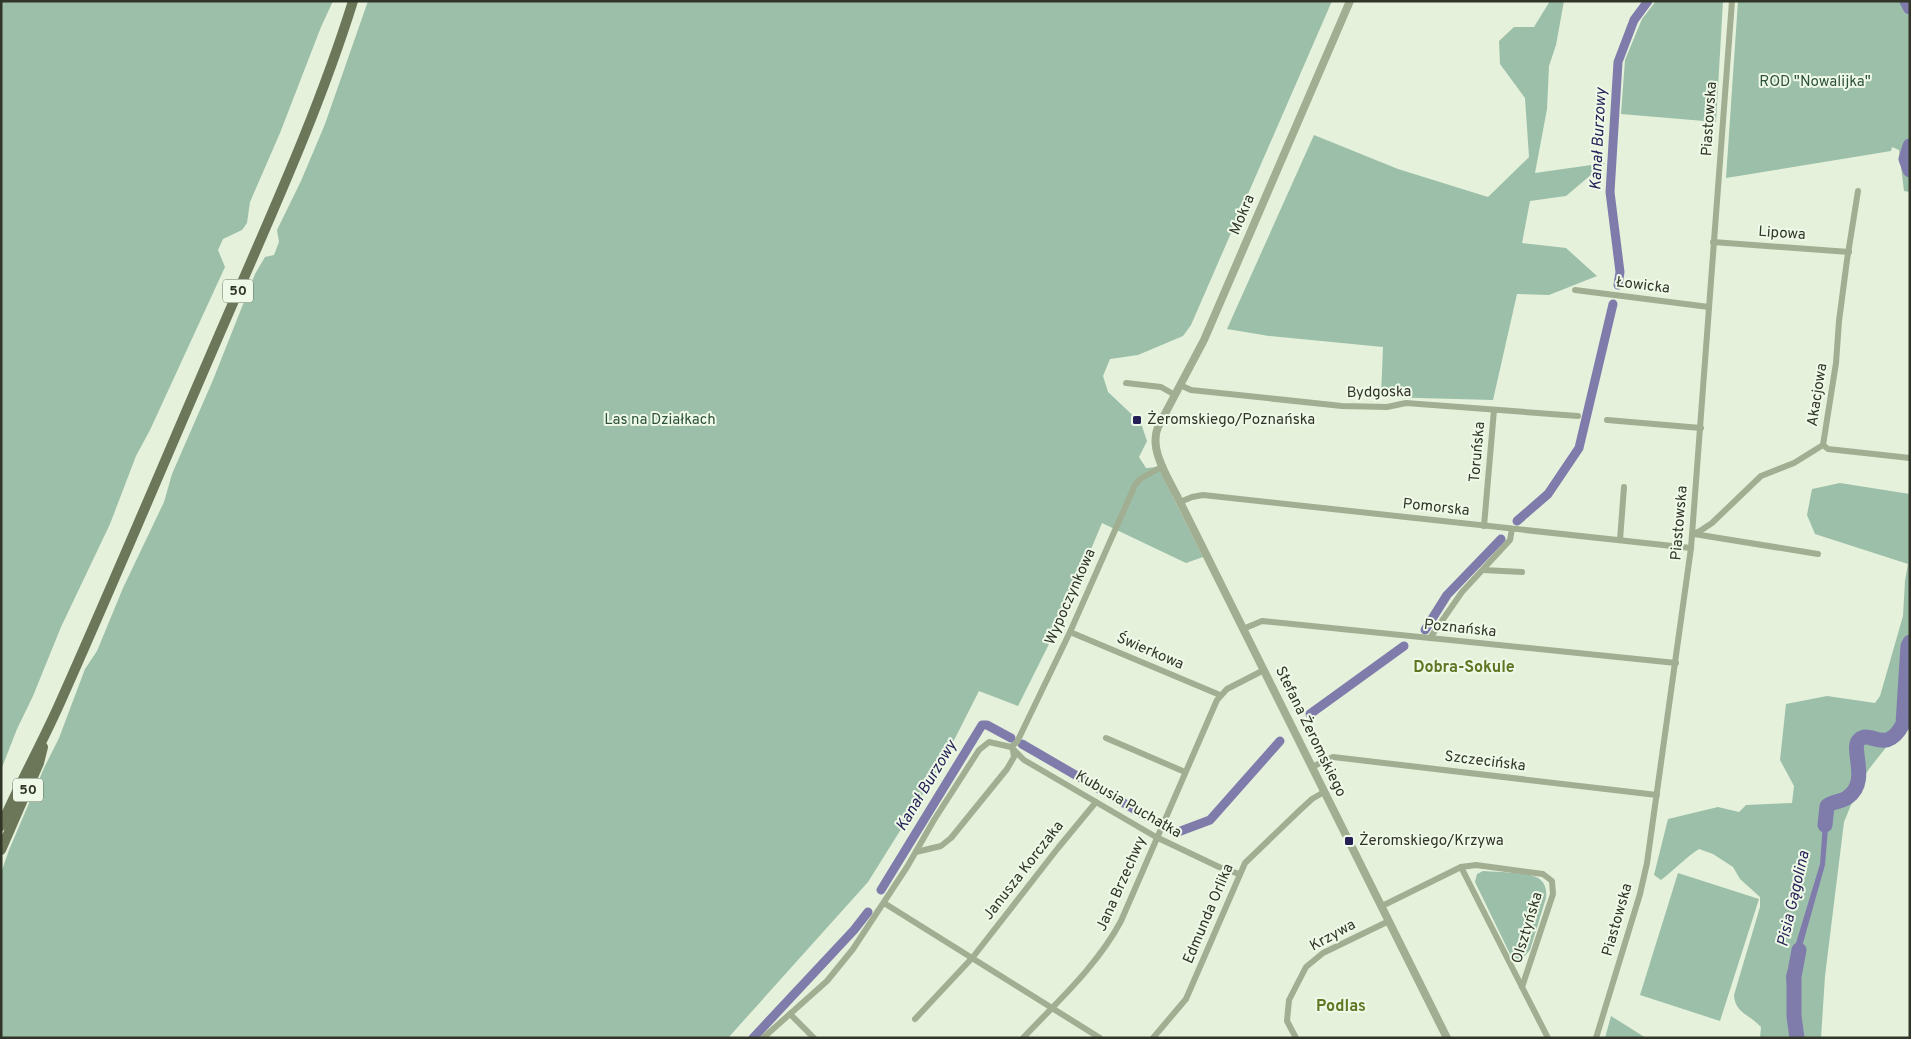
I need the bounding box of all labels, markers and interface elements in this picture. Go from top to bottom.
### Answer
park label: ROD "Nowalijka" [1759,73,1871,92]
street label: Piastowska [1698,81,1722,157]
water label: Kanał Burzowy [1586,85,1612,191]
street label: Mokra [1226,192,1260,238]
street label: Lipowa [1758,223,1806,245]
street label: Łowicka [1615,273,1671,299]
road number: 50 [223,280,253,302]
street label: Akacjowa [1804,362,1832,428]
street label: Bydgoska [1346,383,1412,403]
place label: Żeromskiego/Poznańska [1147,410,1315,430]
park label: Las na Działkach [604,411,716,430]
marker: Żeromskiego/Poznańska [1131,414,1143,426]
street label: Toruńska [1466,421,1490,483]
street label: Piastowska [1667,485,1693,561]
street label: Pomorska [1402,495,1470,521]
street label: Wypoczynkowa [1041,546,1101,648]
street label: Poznańska [1423,616,1497,642]
street label: Świerkowa [1114,628,1187,675]
district label: Dobra-Sokule [1413,658,1515,678]
street label: Stefana Żeromskiego [1270,663,1351,800]
water label: Kanał Burzowy [892,735,963,835]
street label: Szczecińska [1443,748,1527,776]
street label: Kubusia Puchatka [1071,767,1185,843]
road number: 50 [13,778,43,802]
street label: Janusza Korczaka [979,818,1069,924]
place label: Żeromskiego/Krzywa [1359,831,1504,851]
street label: Jana Brzechwy [1093,834,1151,934]
marker: Żeromskiego/Krzywa [1343,835,1355,847]
water label: Pisia Gągolina [1773,848,1815,949]
street label: Edmunda Orlika [1179,861,1239,967]
street label: Piastowska [1599,881,1637,959]
street label: Olsztyńska [1508,890,1548,966]
street label: Krzywa [1307,916,1359,956]
district label: Podlas [1316,997,1366,1017]

